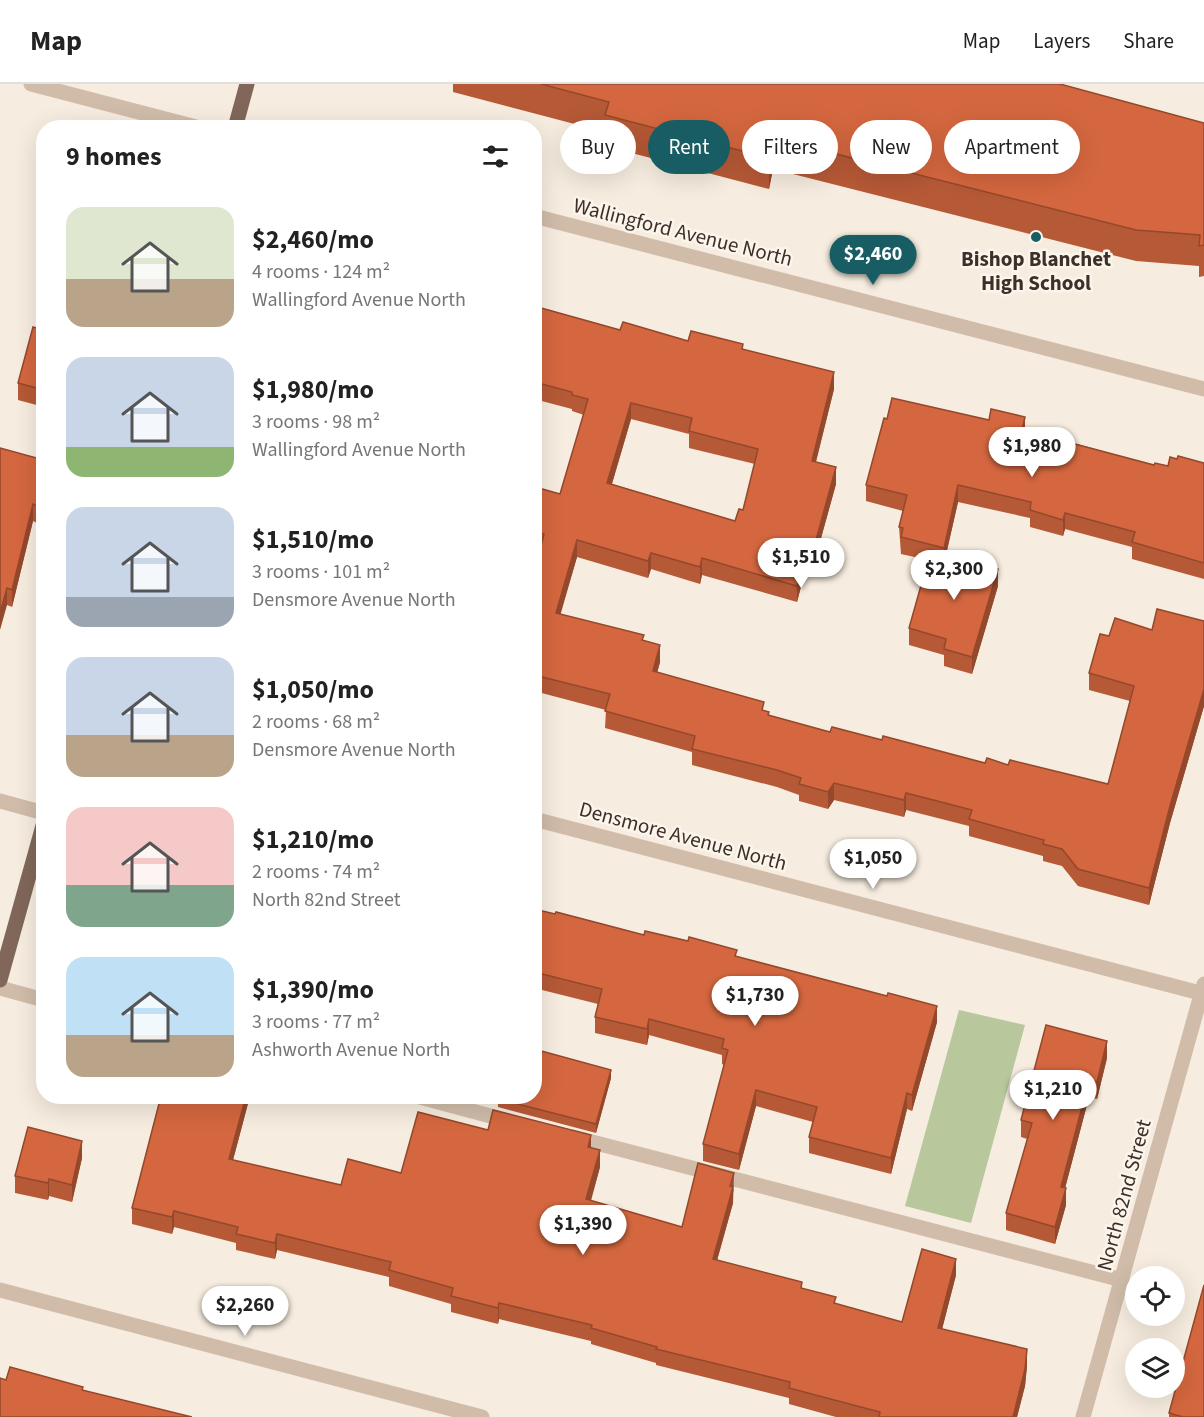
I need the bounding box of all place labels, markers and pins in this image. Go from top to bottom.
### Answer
marker: Bishop Blanchet High School [1029,230,1043,244]
pin: $2,460 [824,235,922,286]
place label: Bishop Blanchet High School [961,244,1111,298]
pin: $1,980 [983,427,1081,478]
pin: $1,510 [752,538,850,589]
pin: $2,300 [905,550,1003,601]
pin: $1,050 [824,839,922,890]
pin: $1,730 [706,976,804,1027]
pin: $1,210 [1004,1070,1102,1121]
pin: $1,390 [534,1205,632,1256]
pin: $2,260 [196,1286,294,1337]

